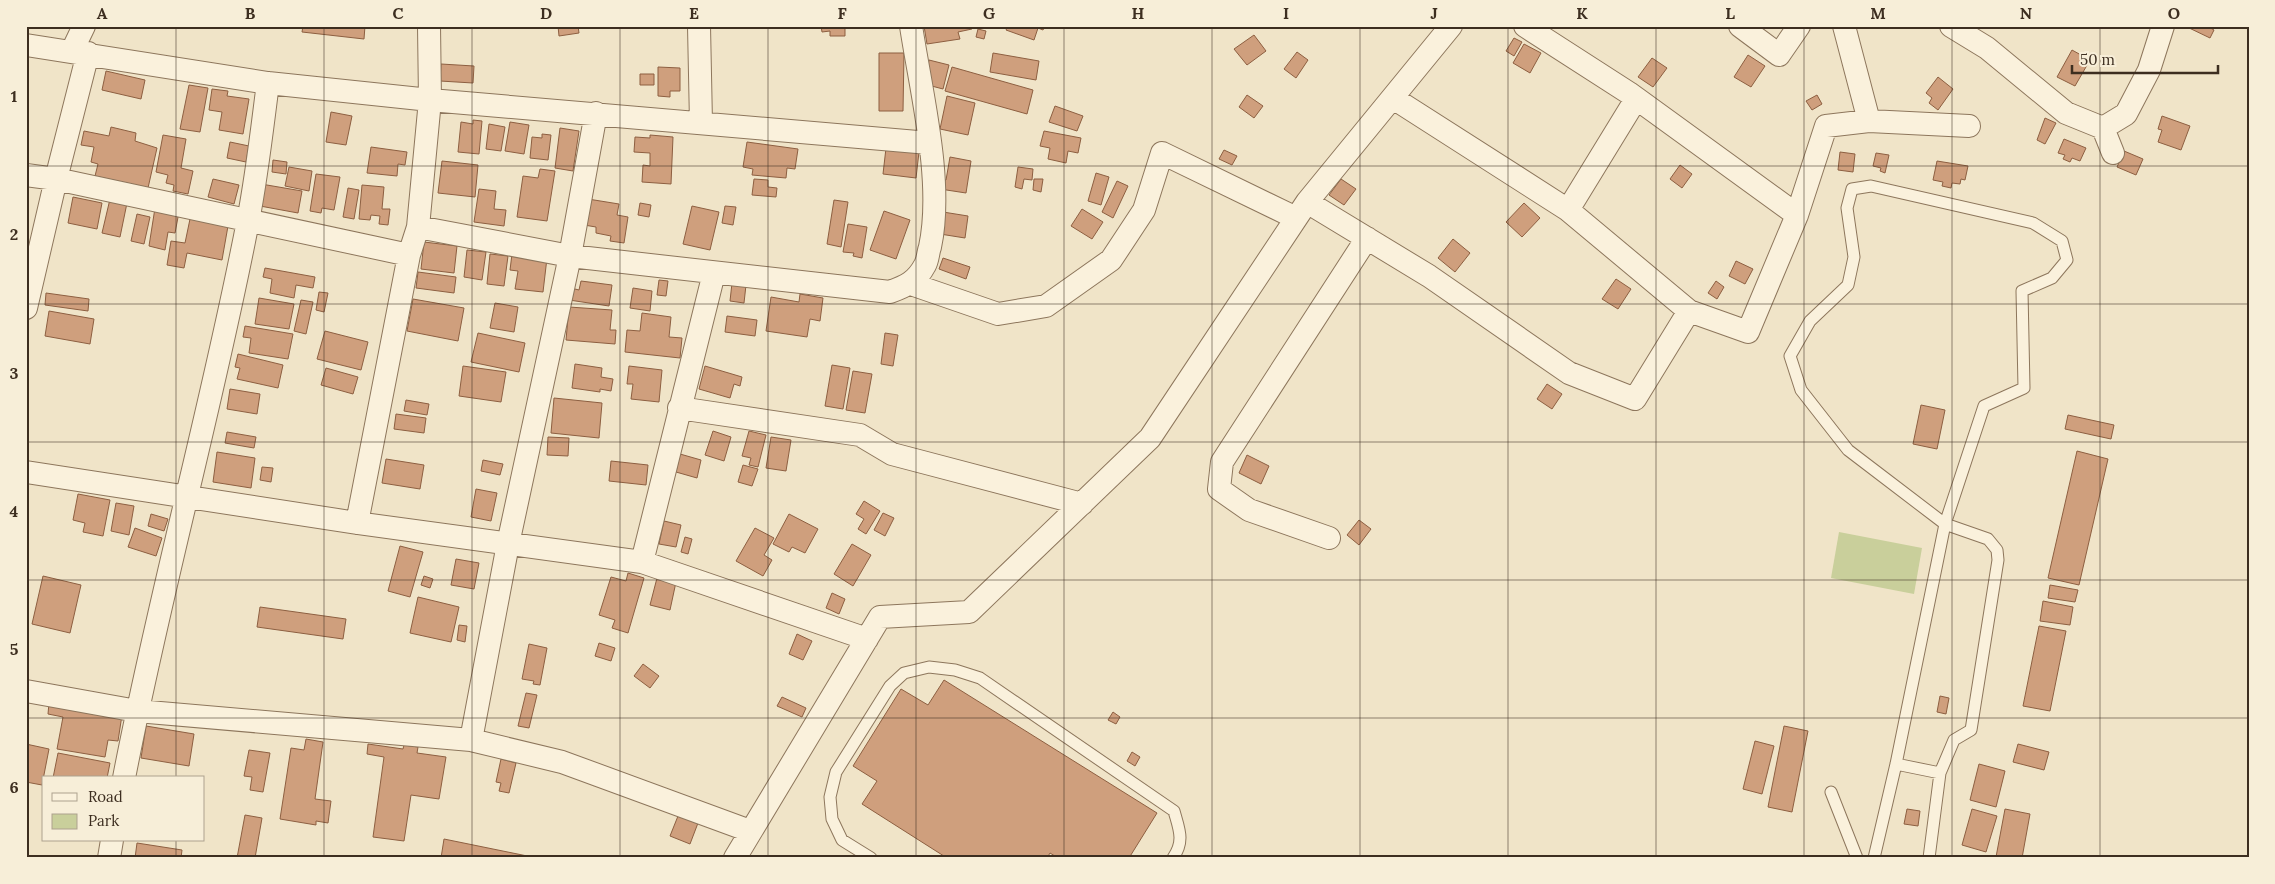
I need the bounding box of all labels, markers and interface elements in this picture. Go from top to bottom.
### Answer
text: A [97,3,108,23]
text: B [245,3,256,23]
text: C [392,3,404,23]
text: D [540,3,552,23]
text: E [689,3,699,23]
text: F [837,3,847,23]
text: G [983,3,995,23]
text: H [1132,3,1145,23]
text: I [1283,3,1289,23]
text: J [1430,3,1438,23]
text: K [1576,3,1588,23]
text: L [1725,3,1735,23]
text: M [1870,3,1886,23]
text: N [2020,3,2032,23]
text: O [2168,3,2180,23]
scale bar [2072,42,2219,74]
text: 50 m [2080,50,2115,69]
text: 1 [11,86,17,106]
text: 2 [10,224,18,244]
text: 3 [10,363,19,383]
text: 4 [10,501,19,521]
text: 5 [10,639,19,659]
legend [42,776,205,842]
text: 6 [9,777,19,797]
text: Road [88,787,123,806]
text: Park [88,811,119,830]

